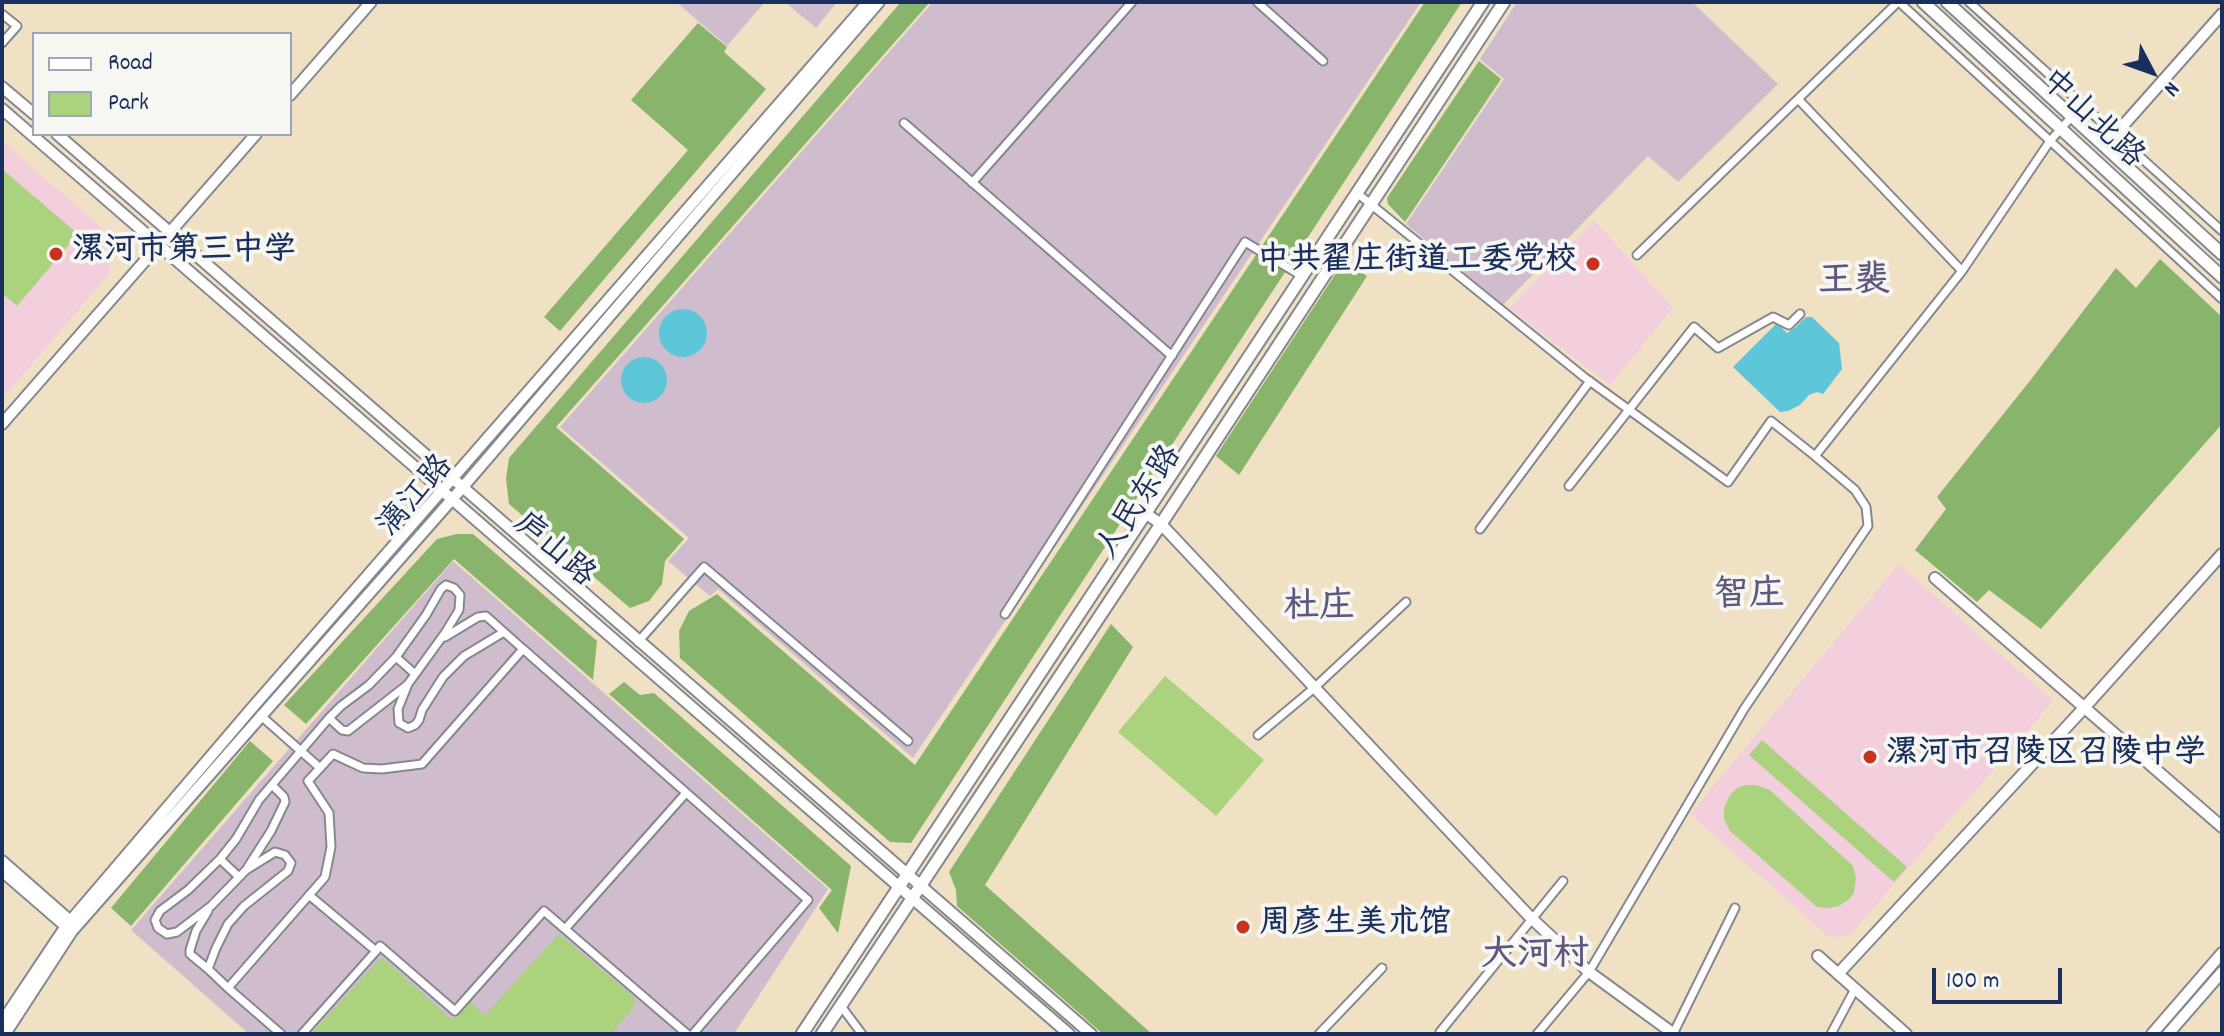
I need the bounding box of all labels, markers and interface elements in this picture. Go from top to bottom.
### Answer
legend [32,32,292,136]
north arrow [2112,32,2192,112]
text: Road [108,47,153,81]
street label: 中山北路 [2030,63,2150,179]
text: N [2155,74,2186,102]
text: Park [108,87,149,121]
place label: 漯河市第三中学 [72,235,296,273]
marker: 漯河市第三中学 [47,245,65,263]
place label: 中共翟庄街道工委党校 [1257,245,1577,283]
marker: 中共翟庄街道工委党校 [1584,255,1602,273]
district label: 王裴 [1818,263,1890,307]
street label: 人民东路 [1091,440,1193,568]
street label: 漓江路 [372,449,464,547]
street label: 庐山路 [503,506,601,598]
district label: 智庄 [1713,577,1785,621]
district label: 杜庄 [1283,589,1355,633]
place label: 漯河市召陵区召陵中学 [1886,738,2206,776]
marker: 漯河市召陵区召陵中学 [1861,748,1879,766]
place label: 周彦生美术馆 [1259,908,1451,946]
marker: 周彦生美术馆 [1234,918,1252,936]
district label: 大河村 [1481,937,1589,981]
scale bar [1936,952,2066,1002]
text: 100 m [1946,965,1999,999]

